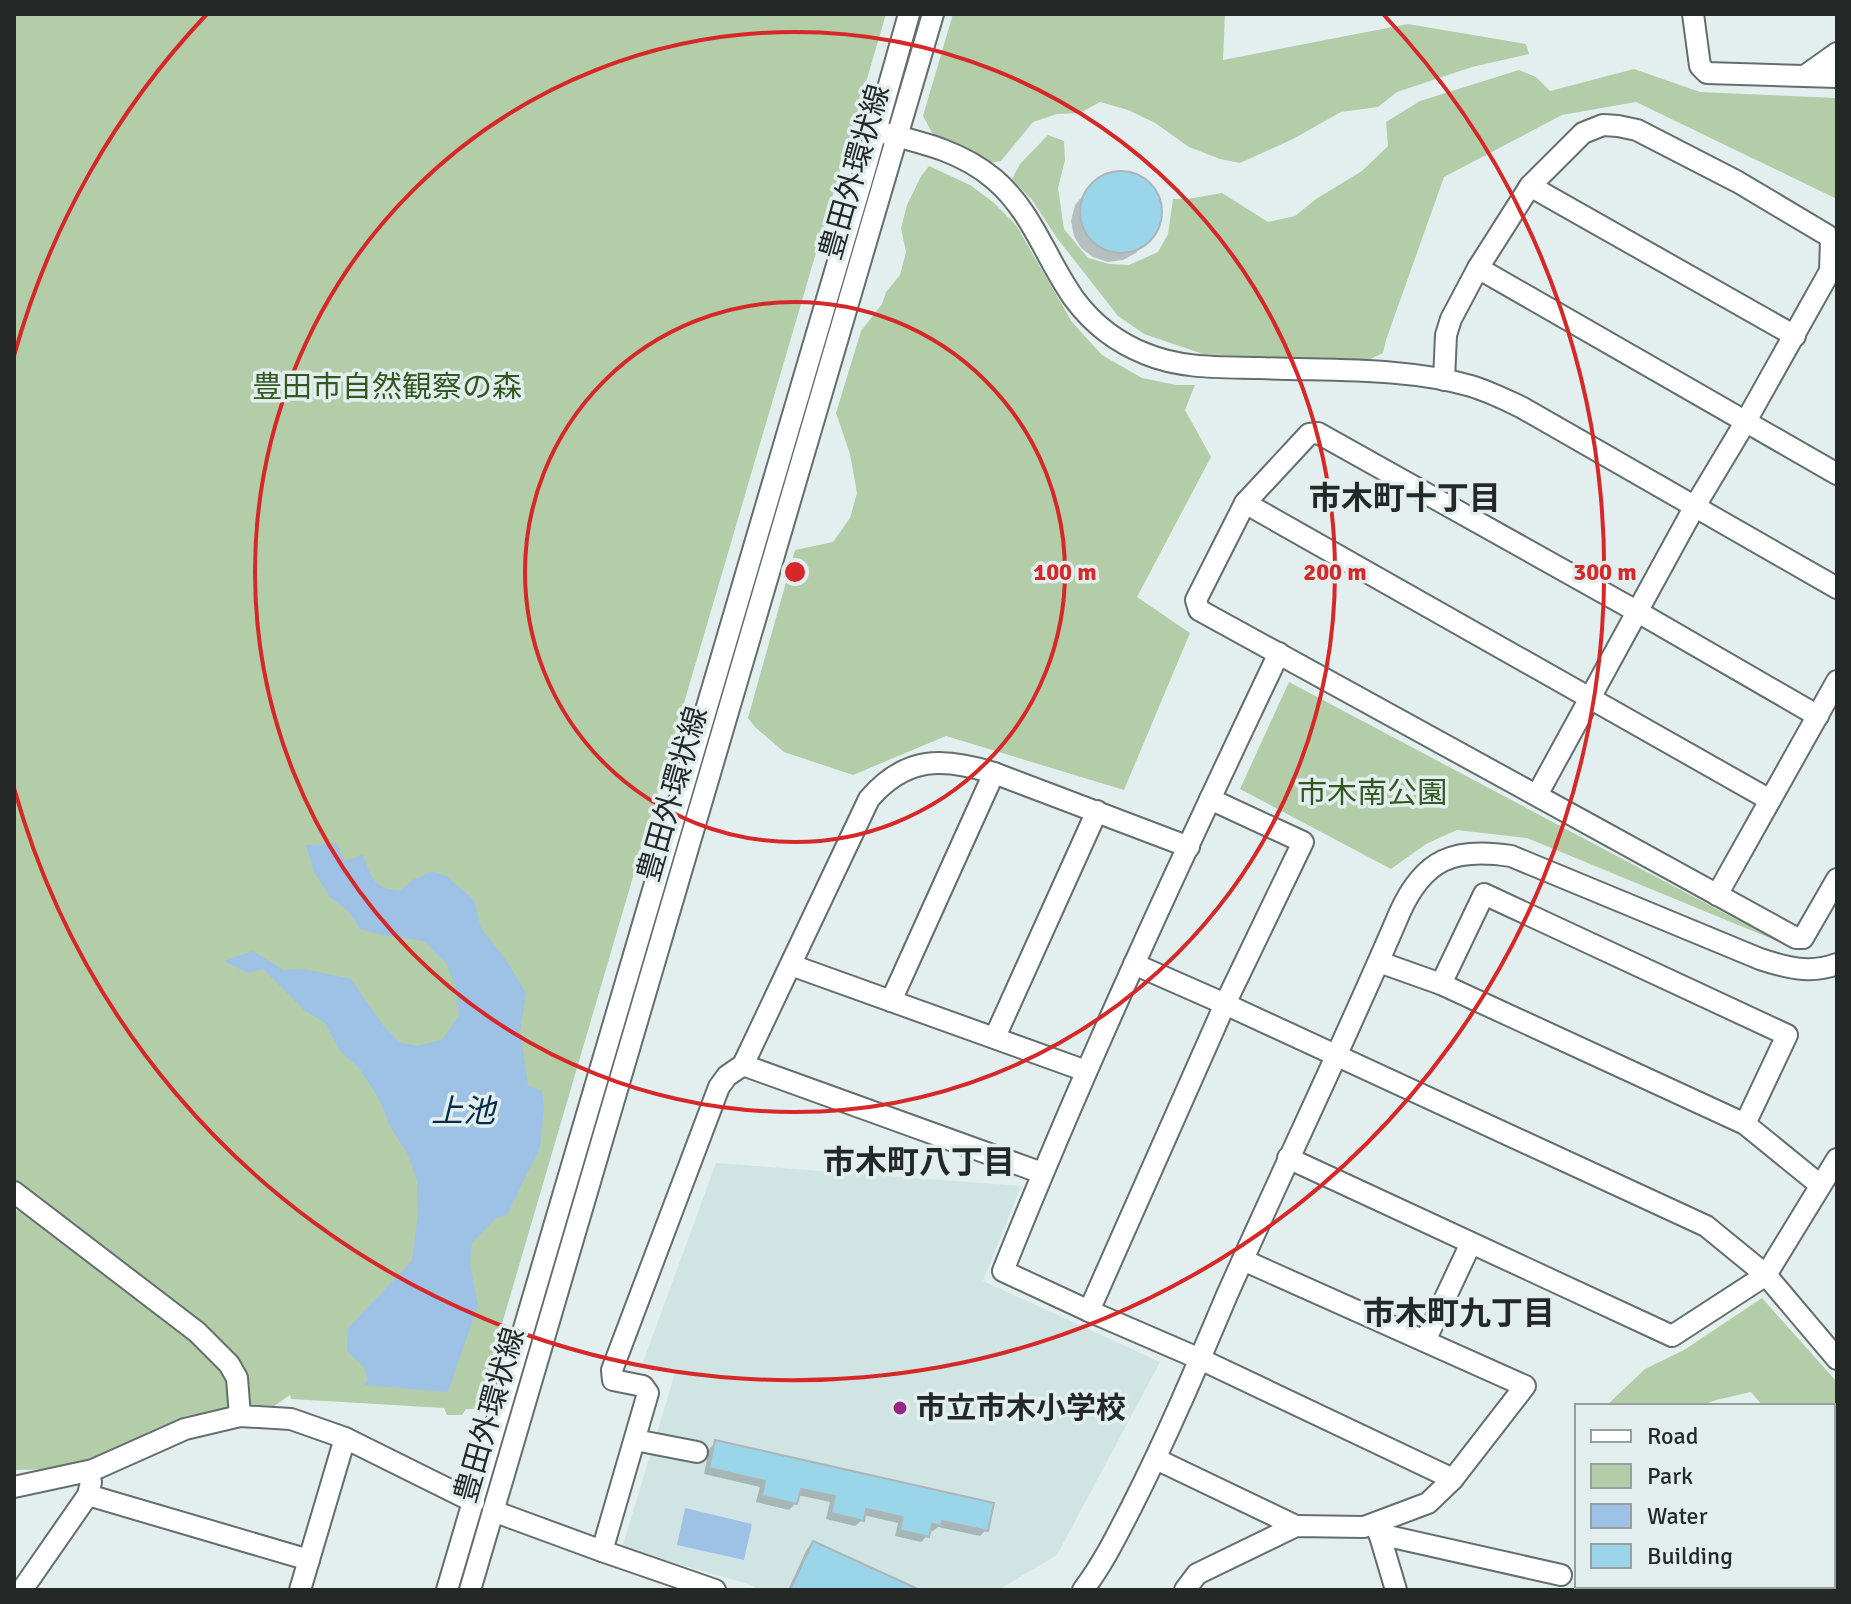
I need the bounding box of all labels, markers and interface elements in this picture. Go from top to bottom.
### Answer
street label: 豊田外環状線 [812,80,898,264]
park label: 豊田市自然観察の森 [252,369,522,406]
district label: 市木町十丁目 [1309,479,1501,518]
text: 100 m [1033,557,1097,587]
text: 200 m [1303,557,1367,587]
text: 300 m [1573,557,1637,587]
centre of rings [781,558,809,586]
street label: 豊田外環状線 [630,702,716,886]
park label: 市木南公園 [1297,775,1447,812]
water label: 上池 [431,1092,498,1131]
district label: 市木町八丁目 [823,1143,1015,1182]
district label: 市木町九丁目 [1363,1294,1555,1333]
street label: 豊田外環状線 [447,1323,533,1507]
place label: 市立市木小学校 [916,1390,1126,1427]
marker: 市立市木小学校 [891,1399,909,1417]
legend [1575,1404,1835,1588]
text: Road [1647,1421,1698,1451]
text: Park [1647,1461,1693,1491]
text: Water [1647,1501,1708,1531]
text: Building [1647,1541,1733,1571]

